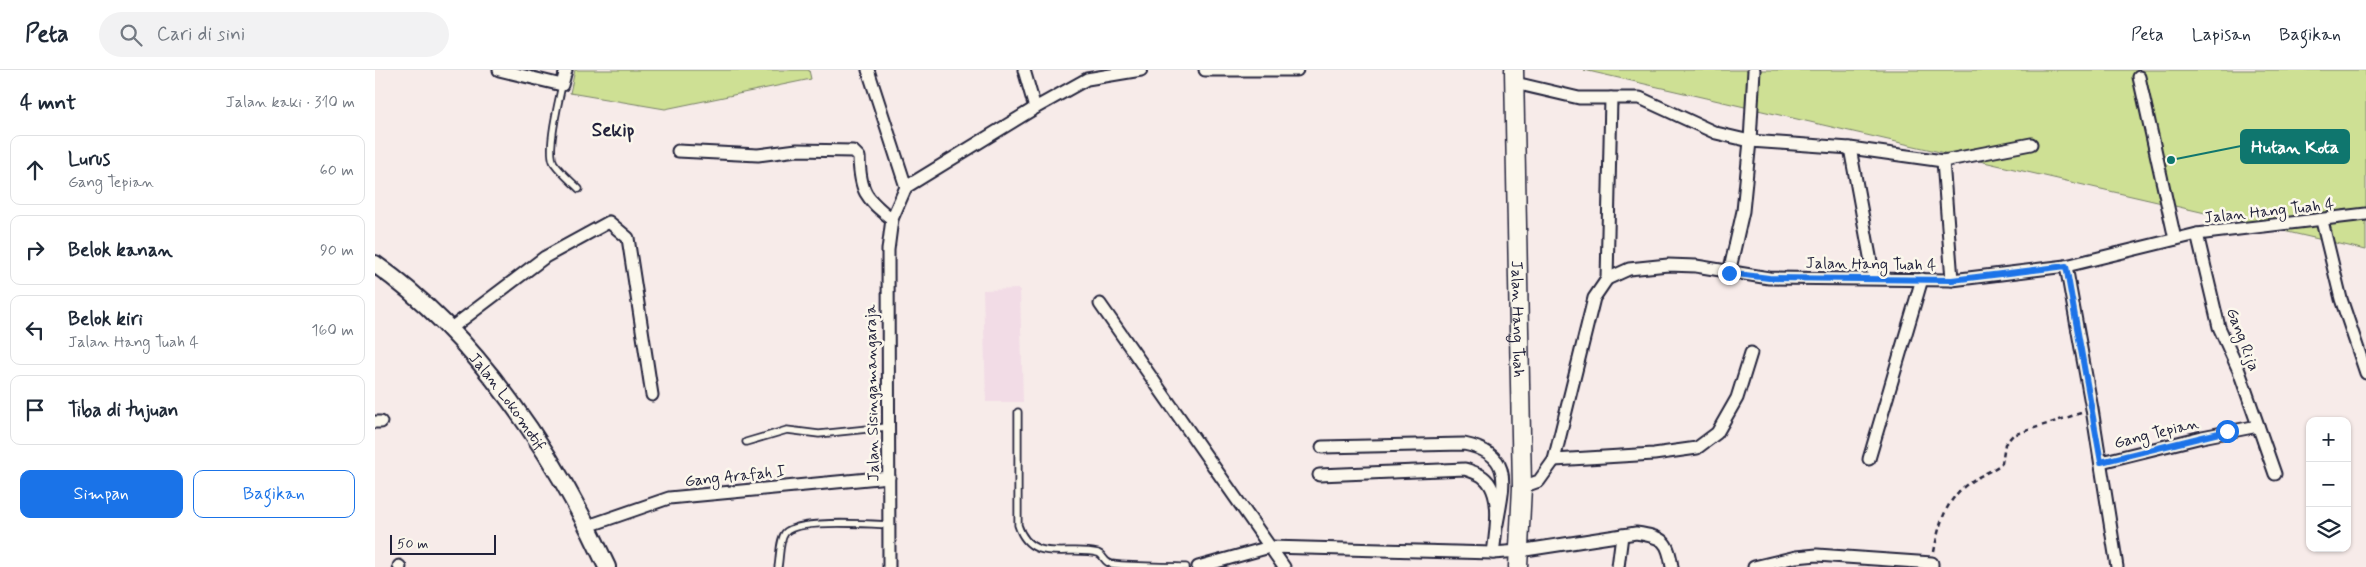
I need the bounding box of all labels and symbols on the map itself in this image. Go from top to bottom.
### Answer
district label: Sekip [592,118,635,143]
callout: Hutan Kota [2241,130,2349,163]
text: Hutan Kota [2251,136,2339,160]
street label: Jalan Hang Tuah 4 [2203,194,2335,230]
street label: Jalan Hang Tuah 4 [1805,253,1937,277]
street label: Jalan Hang Tuah [1506,260,1529,378]
route end [1718,262,1741,285]
street label: Jalan Sisingamangaraja [860,304,885,482]
street label: Gang Rija [2220,305,2264,375]
street label: Jalan Lokomotif [464,348,550,455]
street label: Gang Tepian [2112,413,2201,455]
route start [2216,420,2239,443]
street label: Gang Arafah I [684,461,787,493]
scale bar [390,532,496,555]

